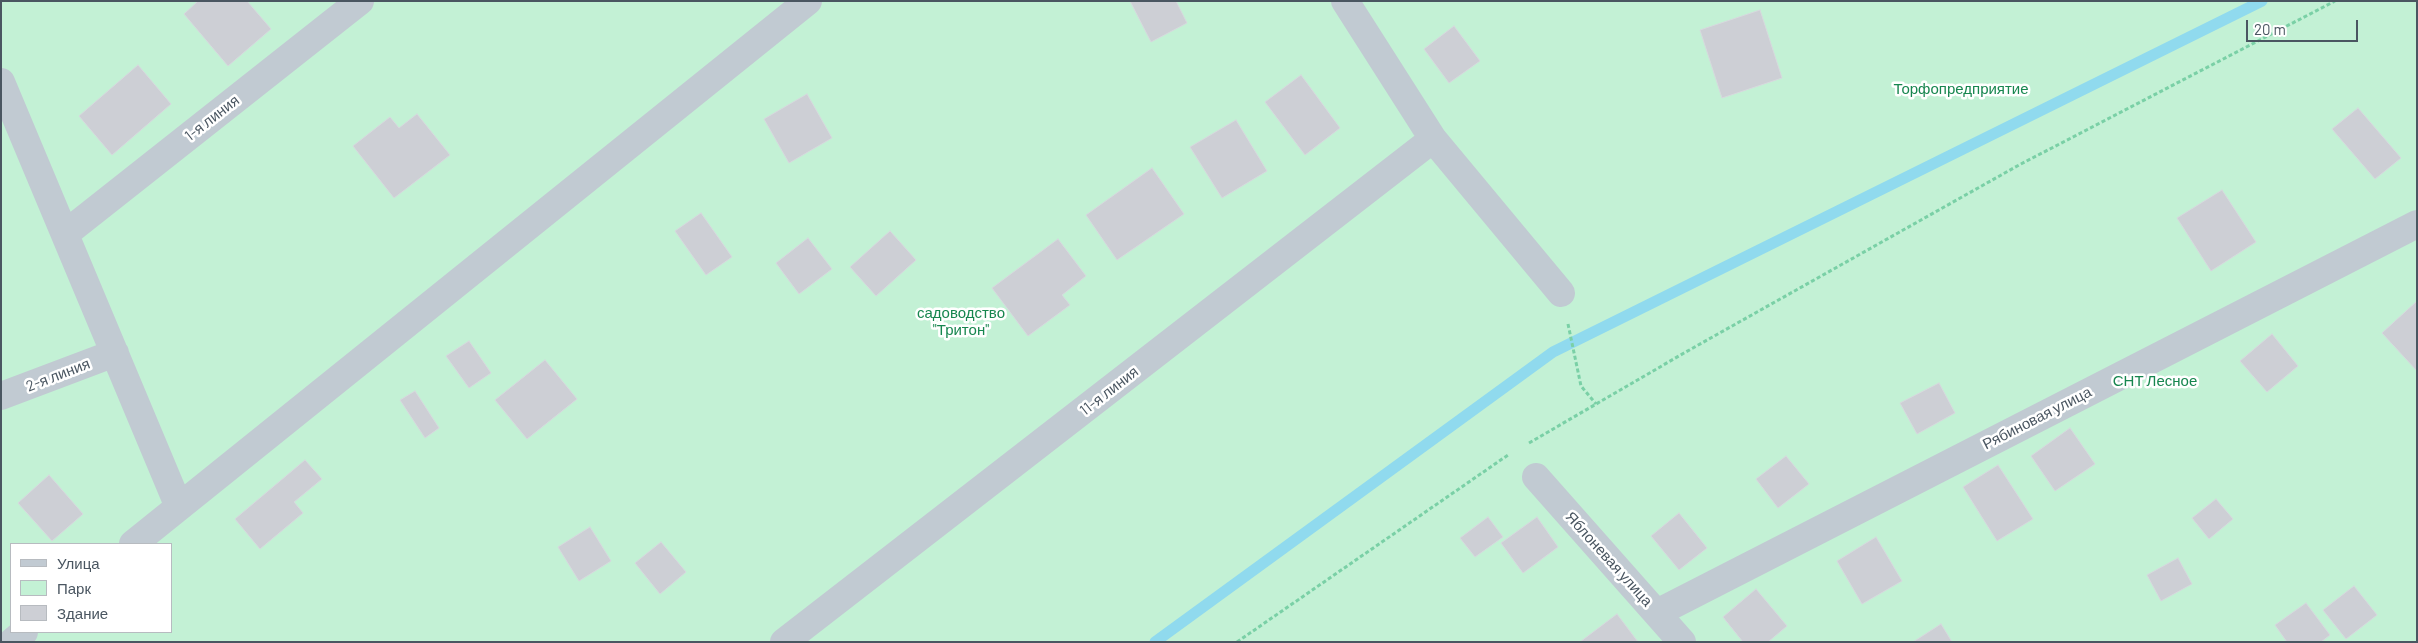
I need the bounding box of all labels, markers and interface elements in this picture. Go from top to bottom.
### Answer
scale bar [2248,10,2360,42]
text: 20 m [2254,20,2286,38]
park label: Торфопредприятие [1893,80,2029,98]
street label: 1-я линия [181,91,243,145]
park label: садоводство "Тритон" [917,304,1005,339]
street label: 2-я линия [24,355,92,395]
street label: 11-я линия [1076,363,1142,419]
park label: СНТ Лесное [2113,372,2197,390]
street label: Рябиновая улица [1980,383,2094,453]
street label: Яблоневая улица [1562,508,1656,610]
legend [10,543,172,633]
text: Улица [57,554,100,572]
text: Парк [57,579,91,597]
text: Здание [57,604,108,622]

